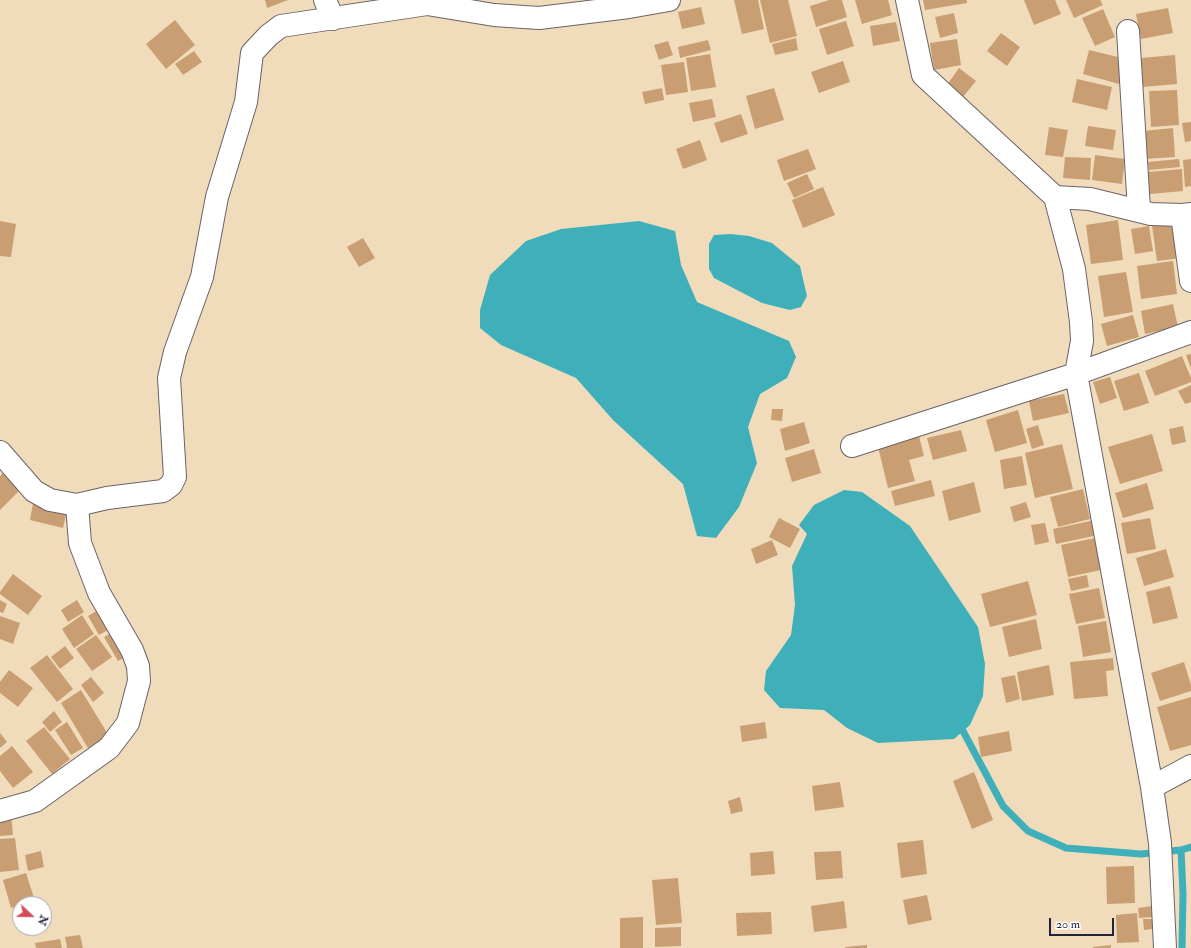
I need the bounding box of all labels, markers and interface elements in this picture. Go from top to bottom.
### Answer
north arrow [12,896,52,936]
scale bar [1051,910,1116,936]
text: N [35,913,51,927]
text: 20 m [1056,917,1080,932]

